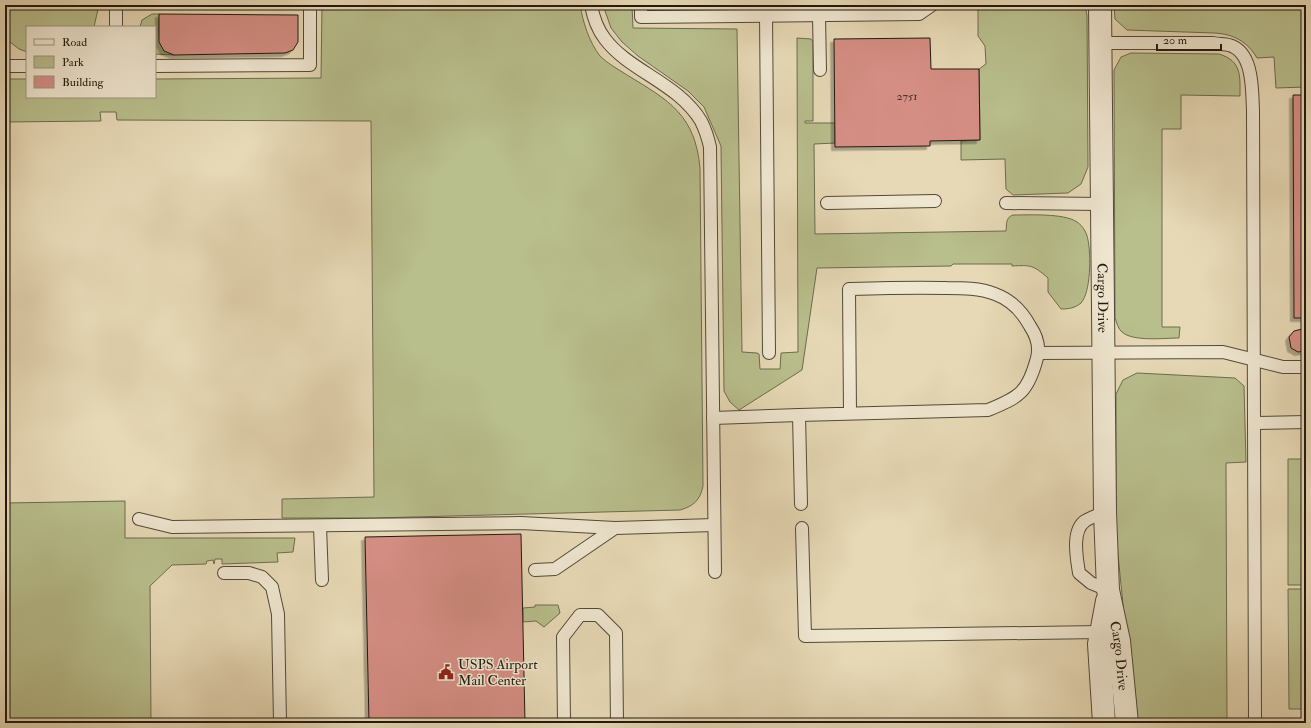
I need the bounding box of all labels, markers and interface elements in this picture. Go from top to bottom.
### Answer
legend [26,26,156,98]
scale bar [1157,26,1221,52]
text: 20 m [1163,33,1188,48]
text: Road [62,35,87,50]
text: Park [62,55,84,70]
text: Building [62,75,105,90]
house number: 2751 [896,89,918,104]
street label: Cargo Drive [1094,263,1111,333]
street label: Cargo Drive [1106,620,1132,691]
place label: USPS Airport Mail Center [458,656,538,689]
public building icon: USPS Airport Mail Center [437,663,455,681]

